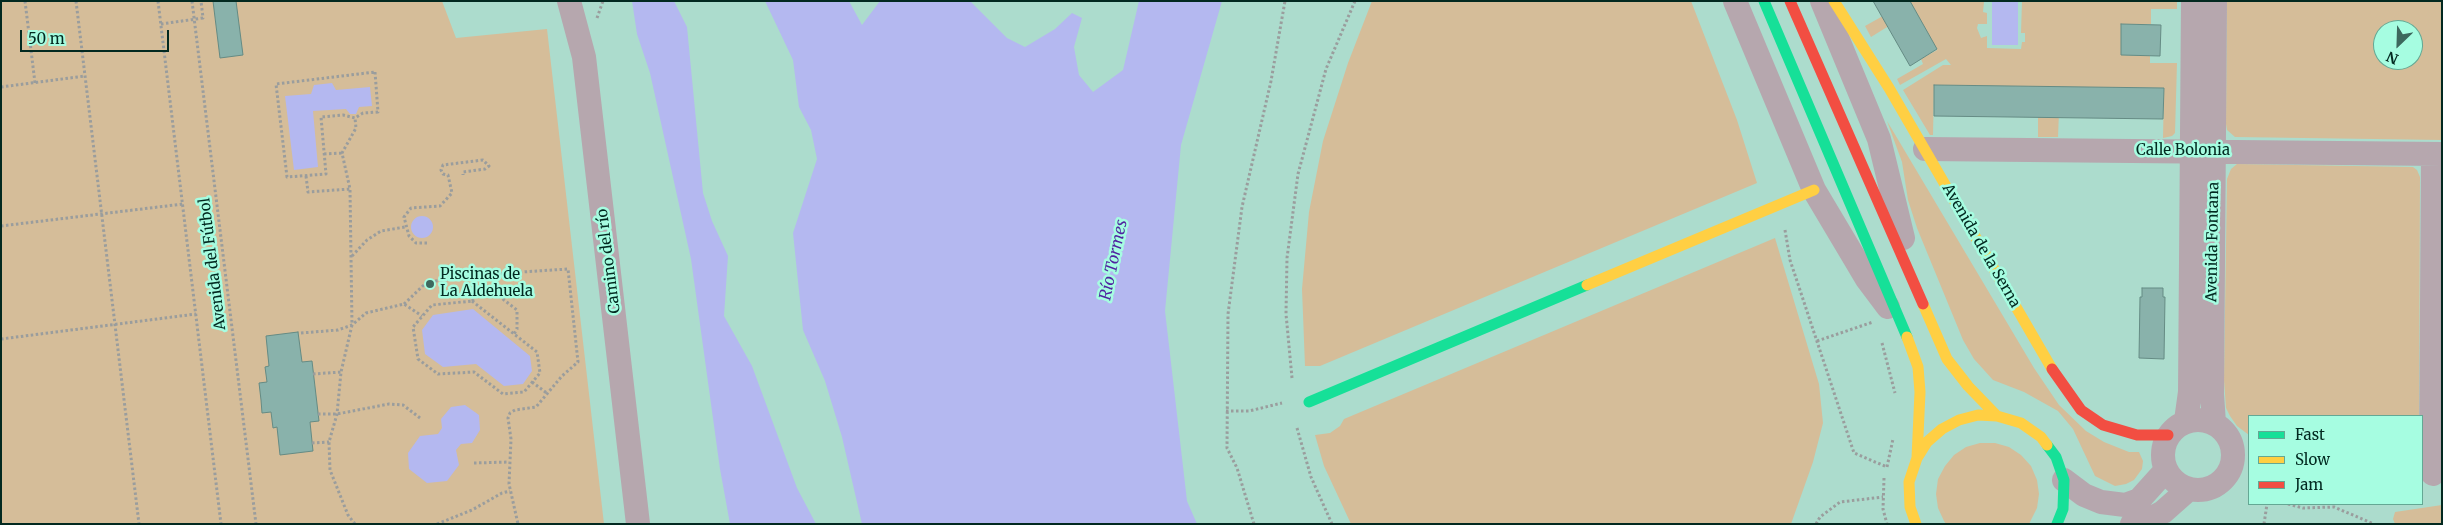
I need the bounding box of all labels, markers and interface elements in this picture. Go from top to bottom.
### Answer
scale bar [22,20,171,52]
north arrow [2373,20,2423,70]
text: 50 m [28,29,65,48]
text: N [2384,47,2401,68]
street label: Calle Bolonia [2136,142,2230,160]
street label: Avenida de la Serna [1938,181,2024,311]
street label: Avenida Fontana [2203,182,2223,302]
street label: Avenida del Fútbol [196,197,230,331]
street label: Camino del río [594,208,624,314]
water label: Río Tormes [1096,218,1132,302]
place label: Piscinas de La Aldehuela [440,266,533,301]
marker: Piscinas de La Aldehuela [424,278,436,290]
legend [2248,415,2423,505]
text: Fast [2295,425,2325,444]
text: Slow [2295,450,2330,469]
text: Jam [2295,475,2323,494]

